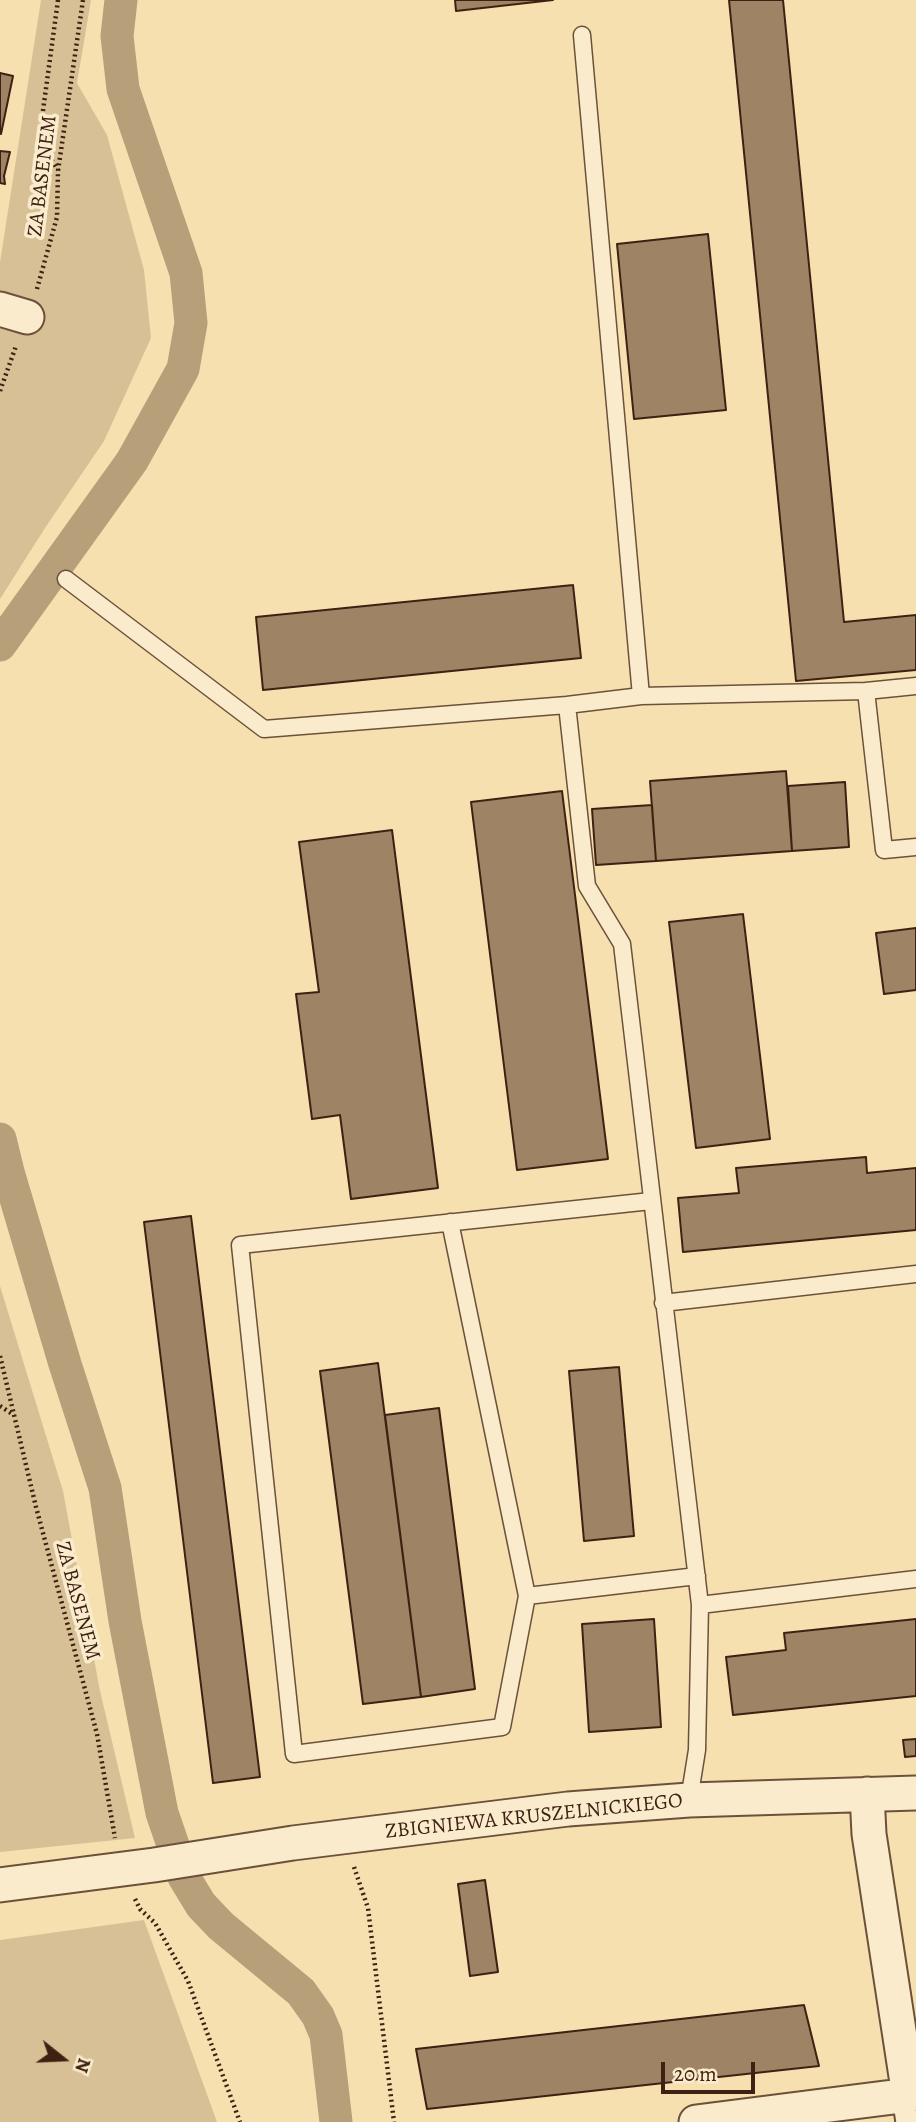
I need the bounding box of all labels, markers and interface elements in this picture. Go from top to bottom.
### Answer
street label: ZA BASENEM [23,114,63,238]
street label: ZA BASENEM [49,1539,105,1663]
street label: ZBIGNIEWA KRUSZELNICKIEGO [384,1789,684,1845]
north arrow [28,2024,98,2094]
scale bar [664,2048,758,2092]
text: N [68,2055,97,2076]
text: 20 m [674,2060,717,2088]

